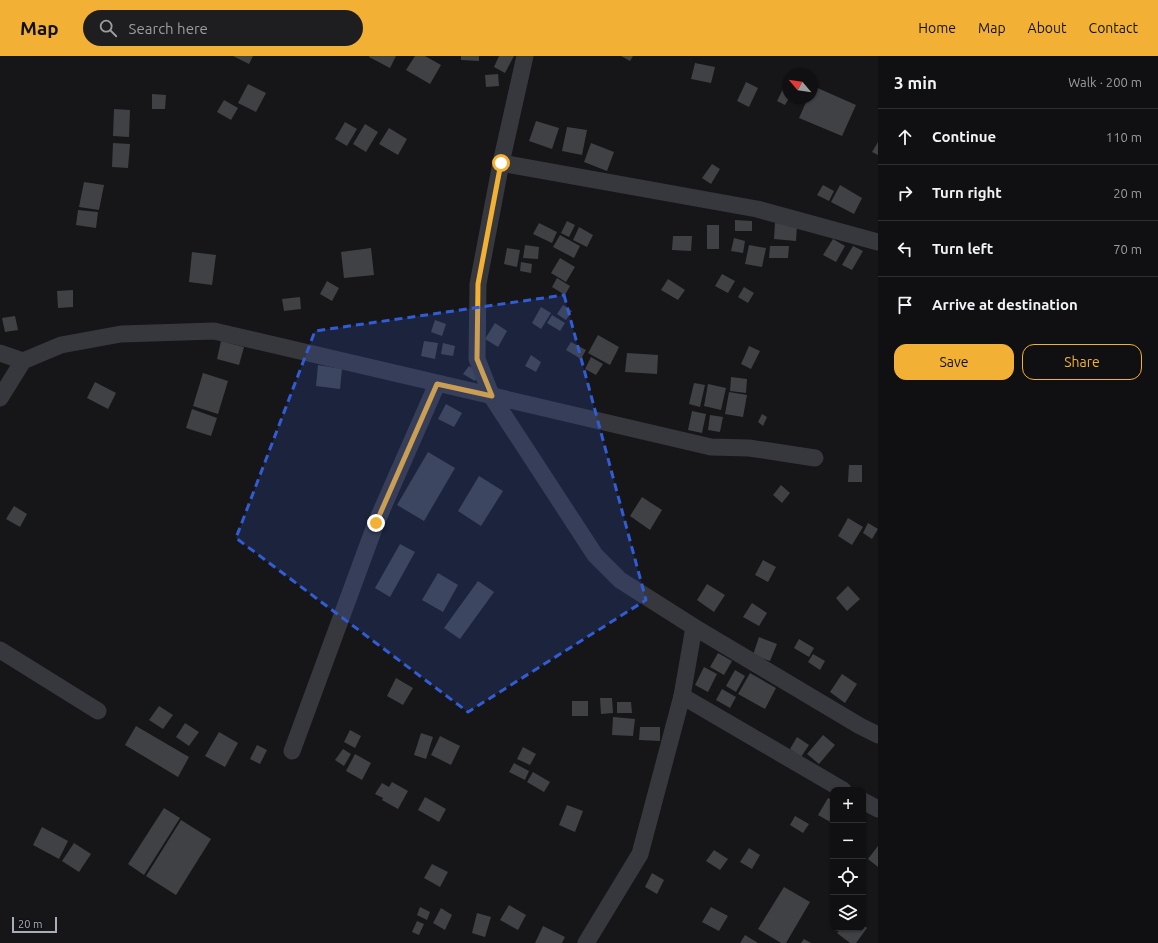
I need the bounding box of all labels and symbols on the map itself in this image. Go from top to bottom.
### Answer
north arrow [782,68,818,104]
route start [492,154,510,172]
route end [367,514,385,532]
scale bar [12,915,57,934]

